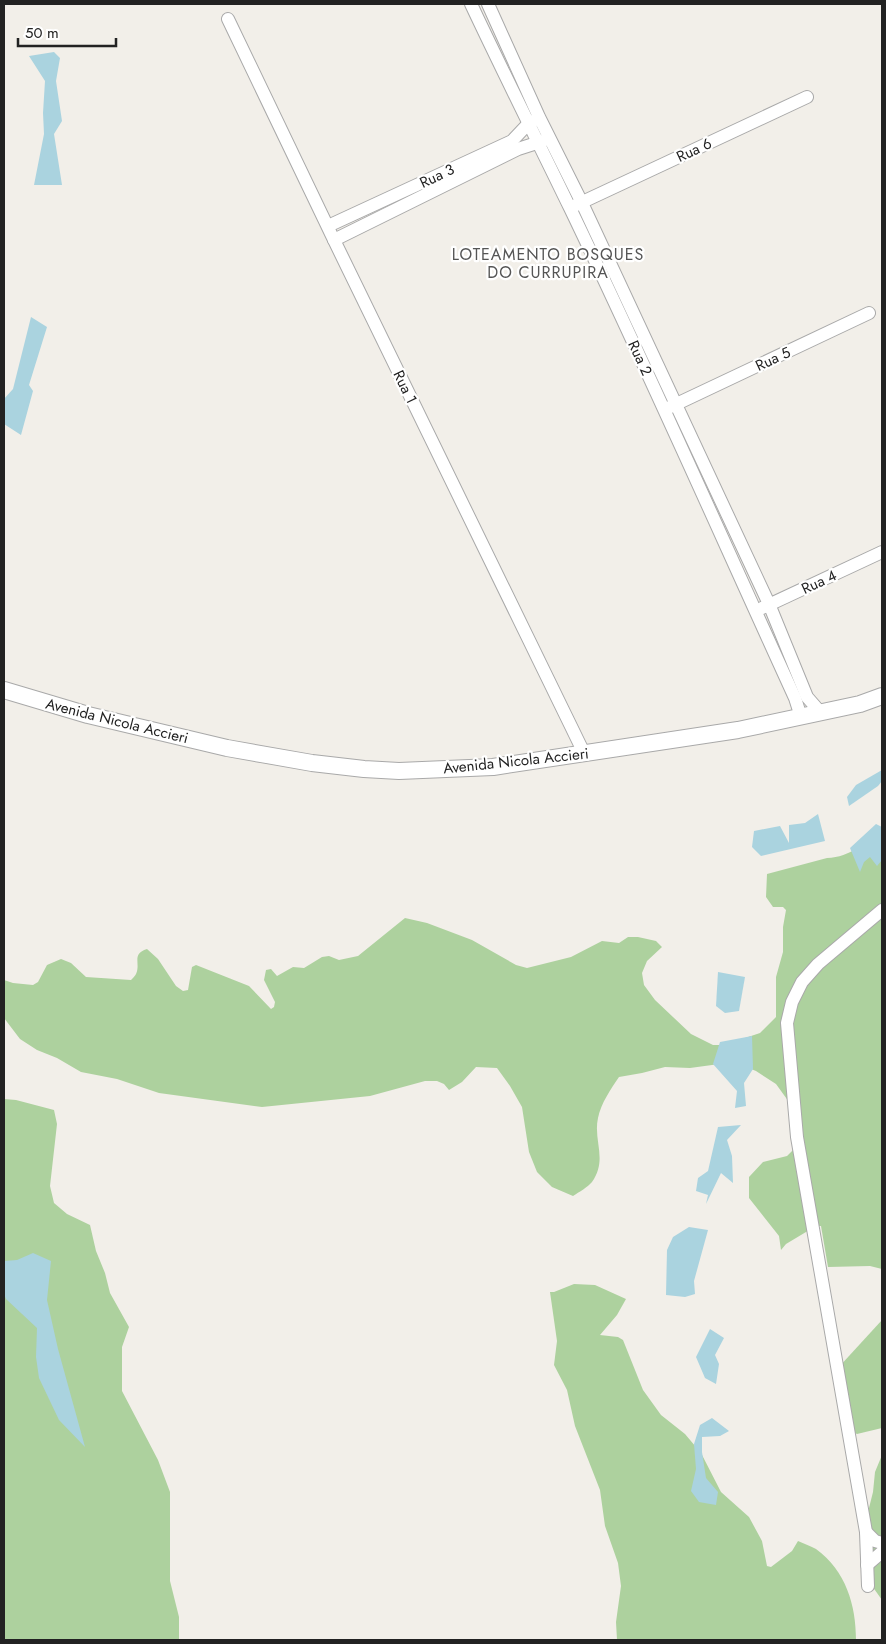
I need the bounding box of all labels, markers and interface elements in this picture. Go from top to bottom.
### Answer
scale bar [18,15,115,47]
text: 50 m [25,22,59,44]
street label: Rua 6 [673,132,715,168]
street label: Rua 3 [416,158,458,194]
district label: LOTEAMENTO BOSQUES DO CURRUPIRA [452,243,644,284]
street label: Rua 2 [622,337,658,379]
street label: Rua 5 [752,341,794,377]
street label: Rua 1 [387,367,423,407]
street label: Rua 4 [798,564,841,600]
street label: Avenida Nicola Accieri [43,693,191,749]
street label: Avenida Nicola Accieri [442,742,590,780]

